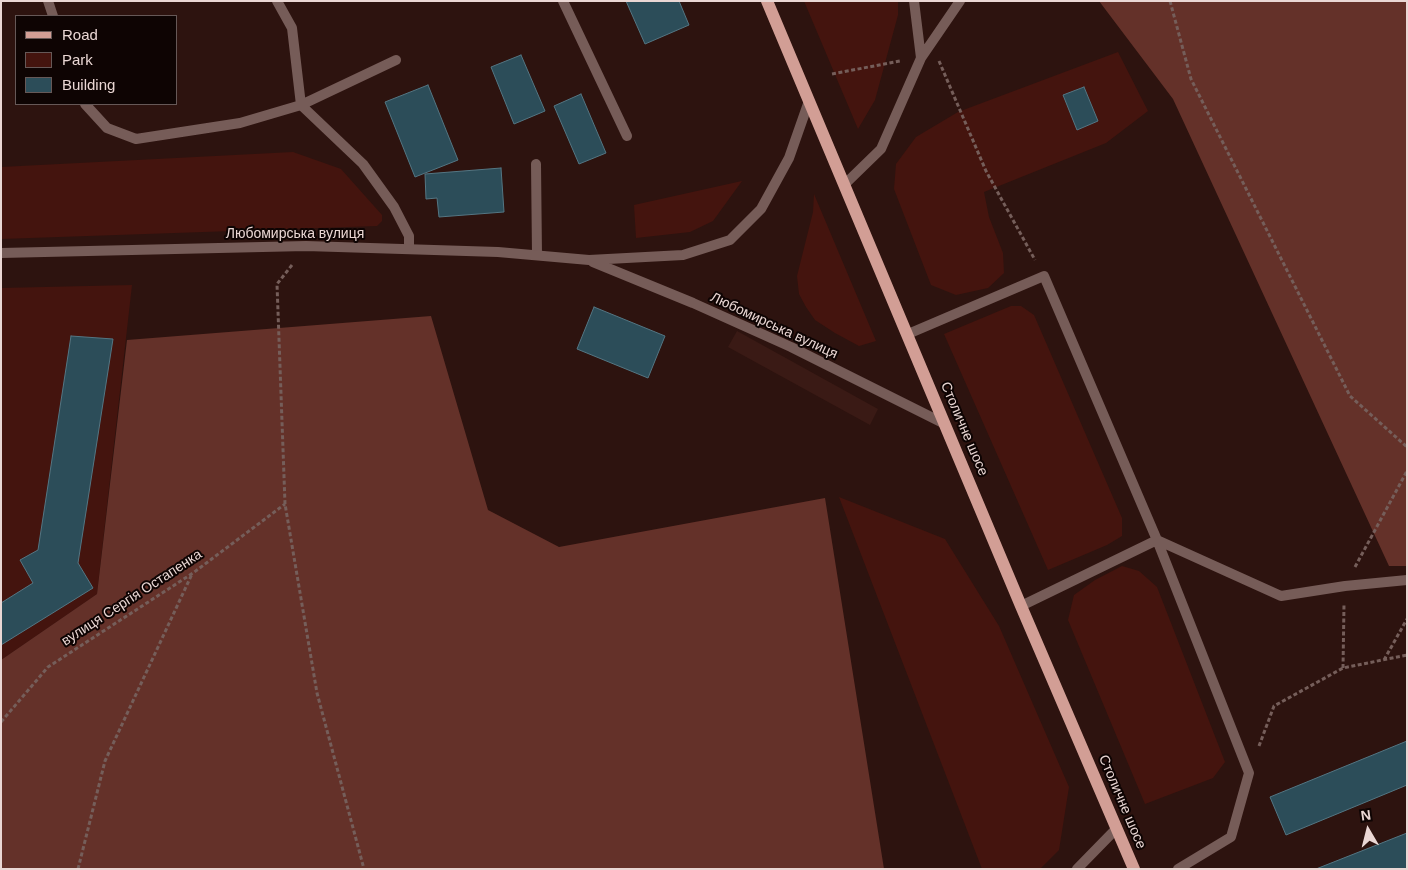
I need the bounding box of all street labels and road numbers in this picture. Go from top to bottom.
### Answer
street label: Любомирська вулиця [226,226,364,242]
street label: Любомирська вулиця [708,289,840,363]
street label: Столичне шосе [937,380,991,478]
street label: вулиця Сергія Остапенка [59,546,205,650]
street label: Столичне шосе [1095,753,1149,851]

